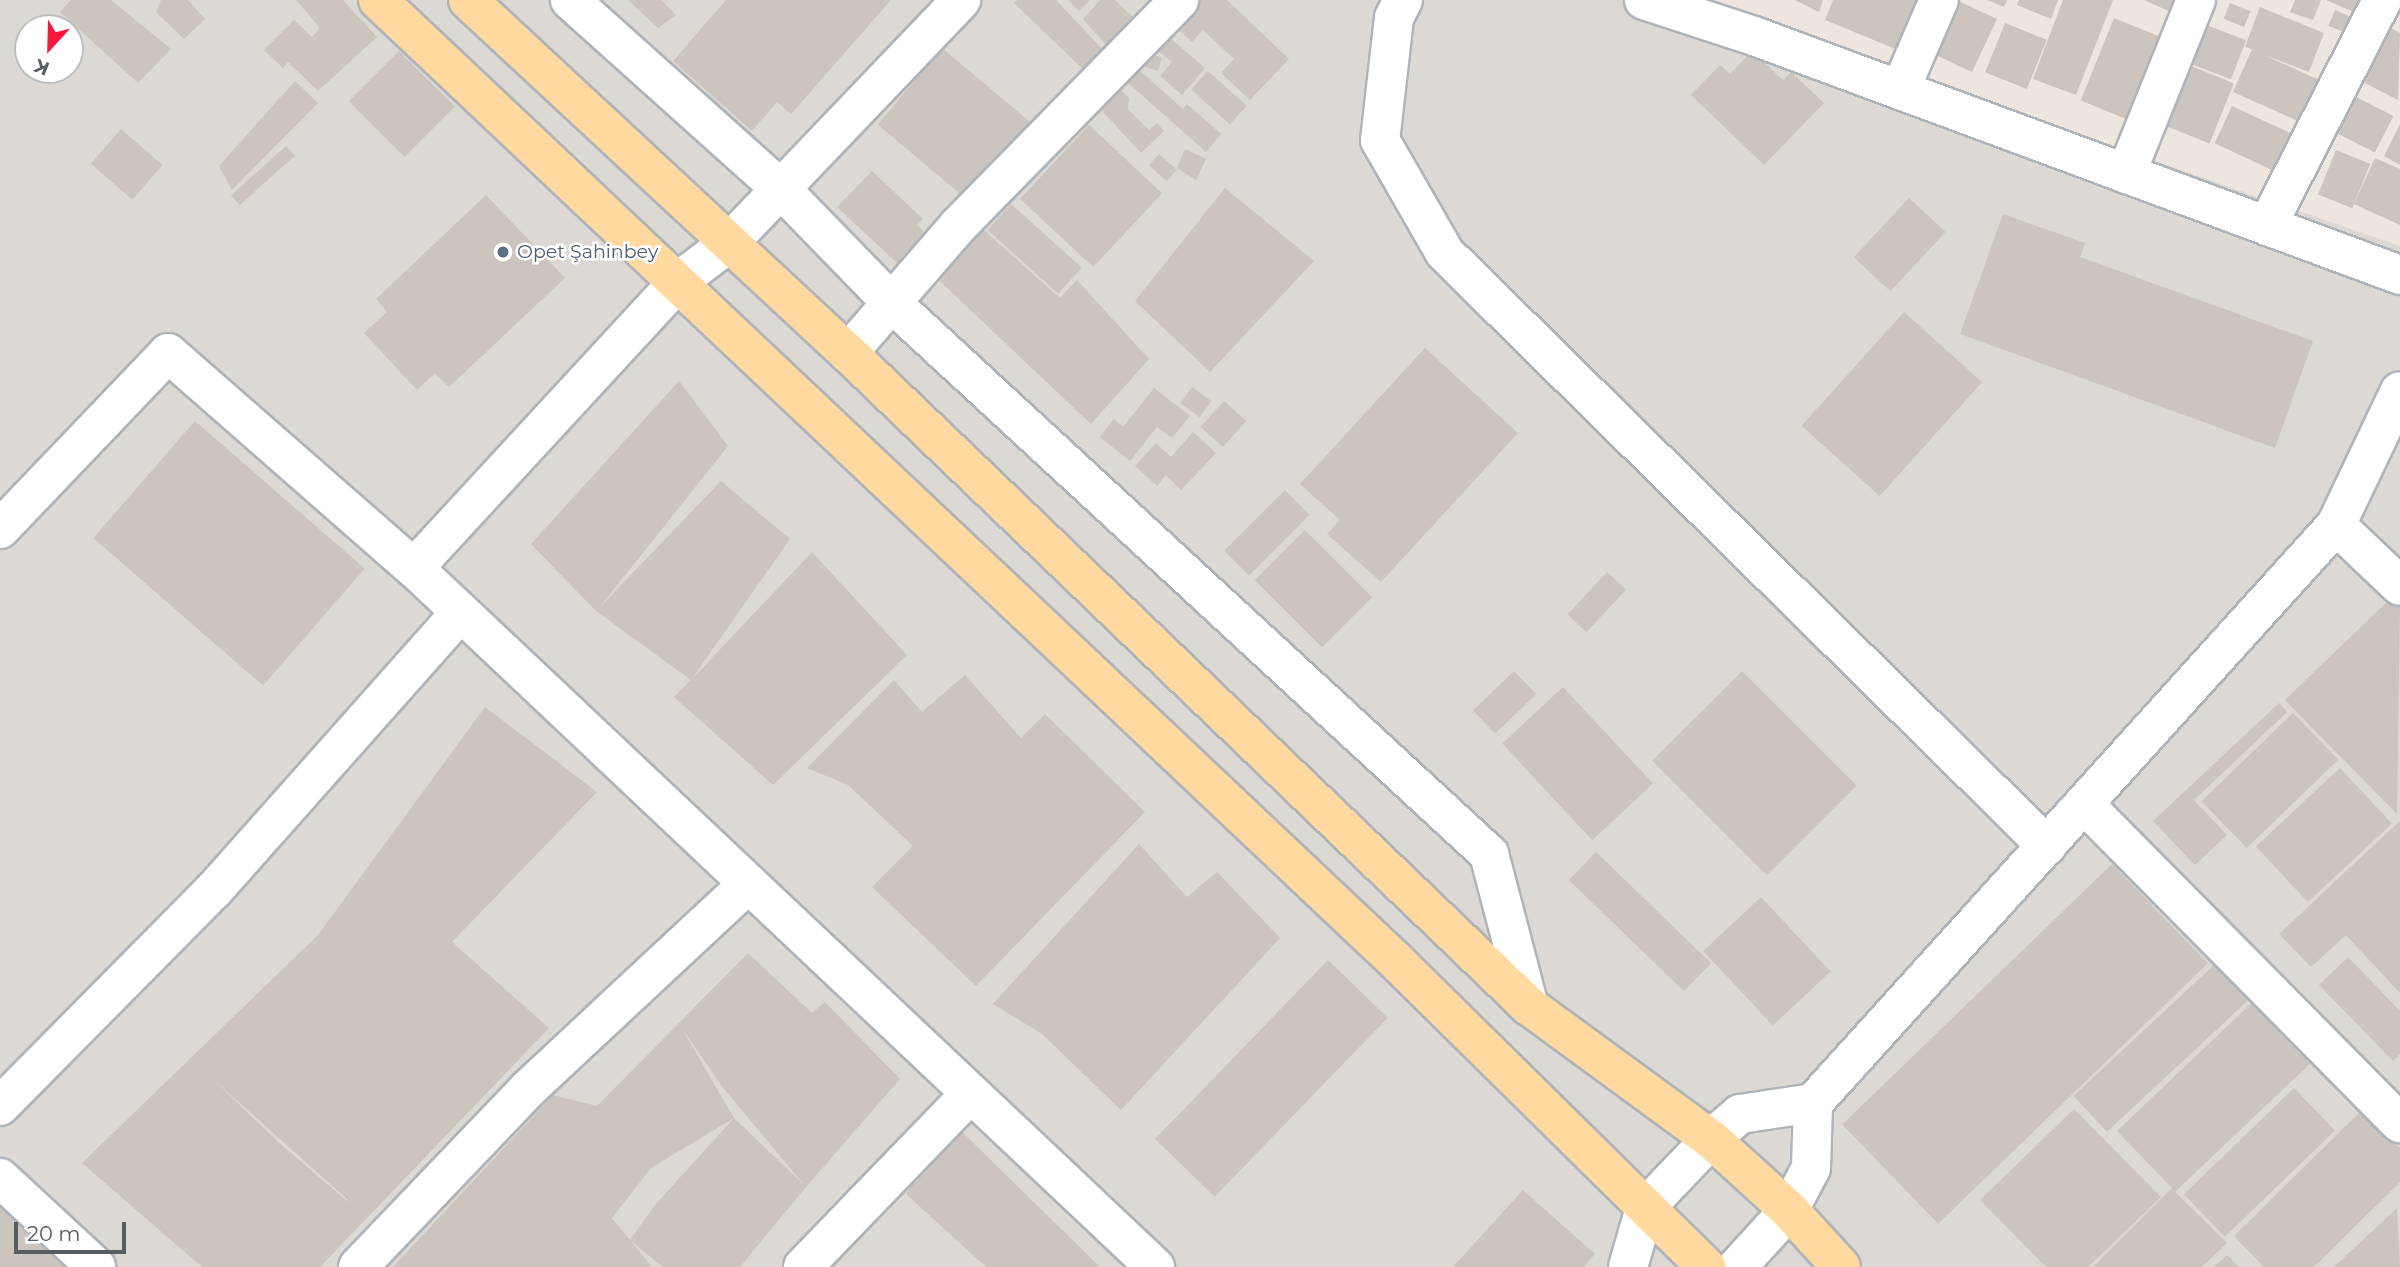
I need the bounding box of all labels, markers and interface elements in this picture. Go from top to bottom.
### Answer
north arrow [14,14,84,84]
text: K [31,54,53,80]
place label: Opet Şahinbey [517,241,658,263]
marker: Opet Şahinbey [495,244,511,260]
scale bar [18,1208,130,1252]
text: 20 m [27,1221,81,1246]

